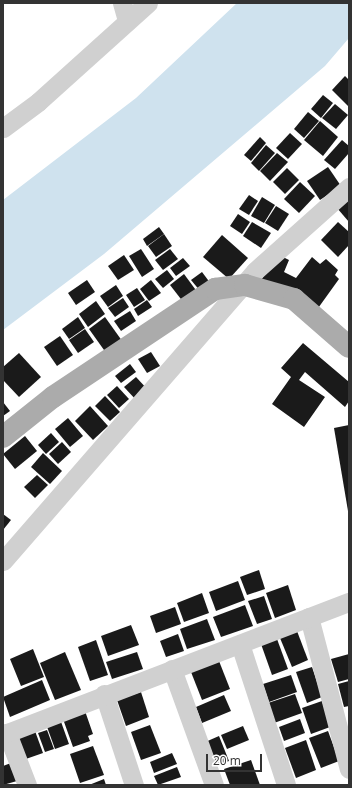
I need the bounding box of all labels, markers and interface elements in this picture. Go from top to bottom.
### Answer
scale bar [208,746,264,772]
text: 20 m [213,752,241,769]

